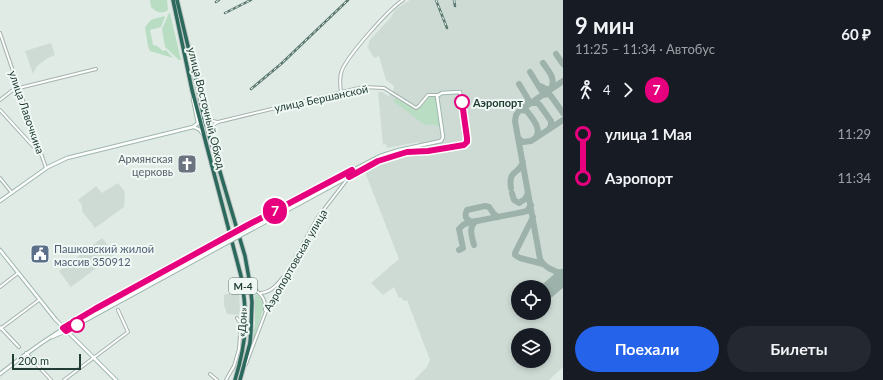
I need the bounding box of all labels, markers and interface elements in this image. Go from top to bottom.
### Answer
text: 9 мин [575,12,634,39]
text: 60 ₽ [841,25,871,43]
text: 11:25 – 11:34 · Автобус [575,41,715,57]
street label: улица Восточный Обход [186,46,228,170]
street label: улица Лавочкина [7,69,47,155]
icon: walk [575,79,597,101]
icon: forward [617,79,639,101]
text: 7 [653,81,661,98]
street label: улица Бершанской [273,82,369,114]
text: 4 [603,82,611,98]
marker: Аэропорт [454,94,470,110]
place label: Аэропорт [472,96,523,109]
text: улица 1 Мая [605,125,692,143]
text: 11:29 [838,126,871,142]
place label: Армянская церковь [118,152,173,178]
church icon: Армянская церковь [176,153,198,175]
text: Аэропорт [605,169,673,187]
text: 11:34 [838,170,871,186]
line badge: 7 [262,198,288,224]
text: 7 [271,202,279,219]
street label: Аэропортовская улица [261,207,329,313]
place label: Пашковский жилой массив 350912 [54,242,154,268]
public building icon: Пашковский жилой массив 350912 [29,243,51,265]
road number: М-4 [229,278,257,294]
map controls [511,280,551,368]
button: locate [511,280,551,320]
street label: «Дон» [234,306,250,338]
unlabelled marker [69,317,85,333]
button: Поехали [575,326,719,372]
button: Билеты [727,326,871,372]
button: layers [511,328,551,368]
scale bar [12,352,81,371]
text: 200 m [18,354,49,367]

